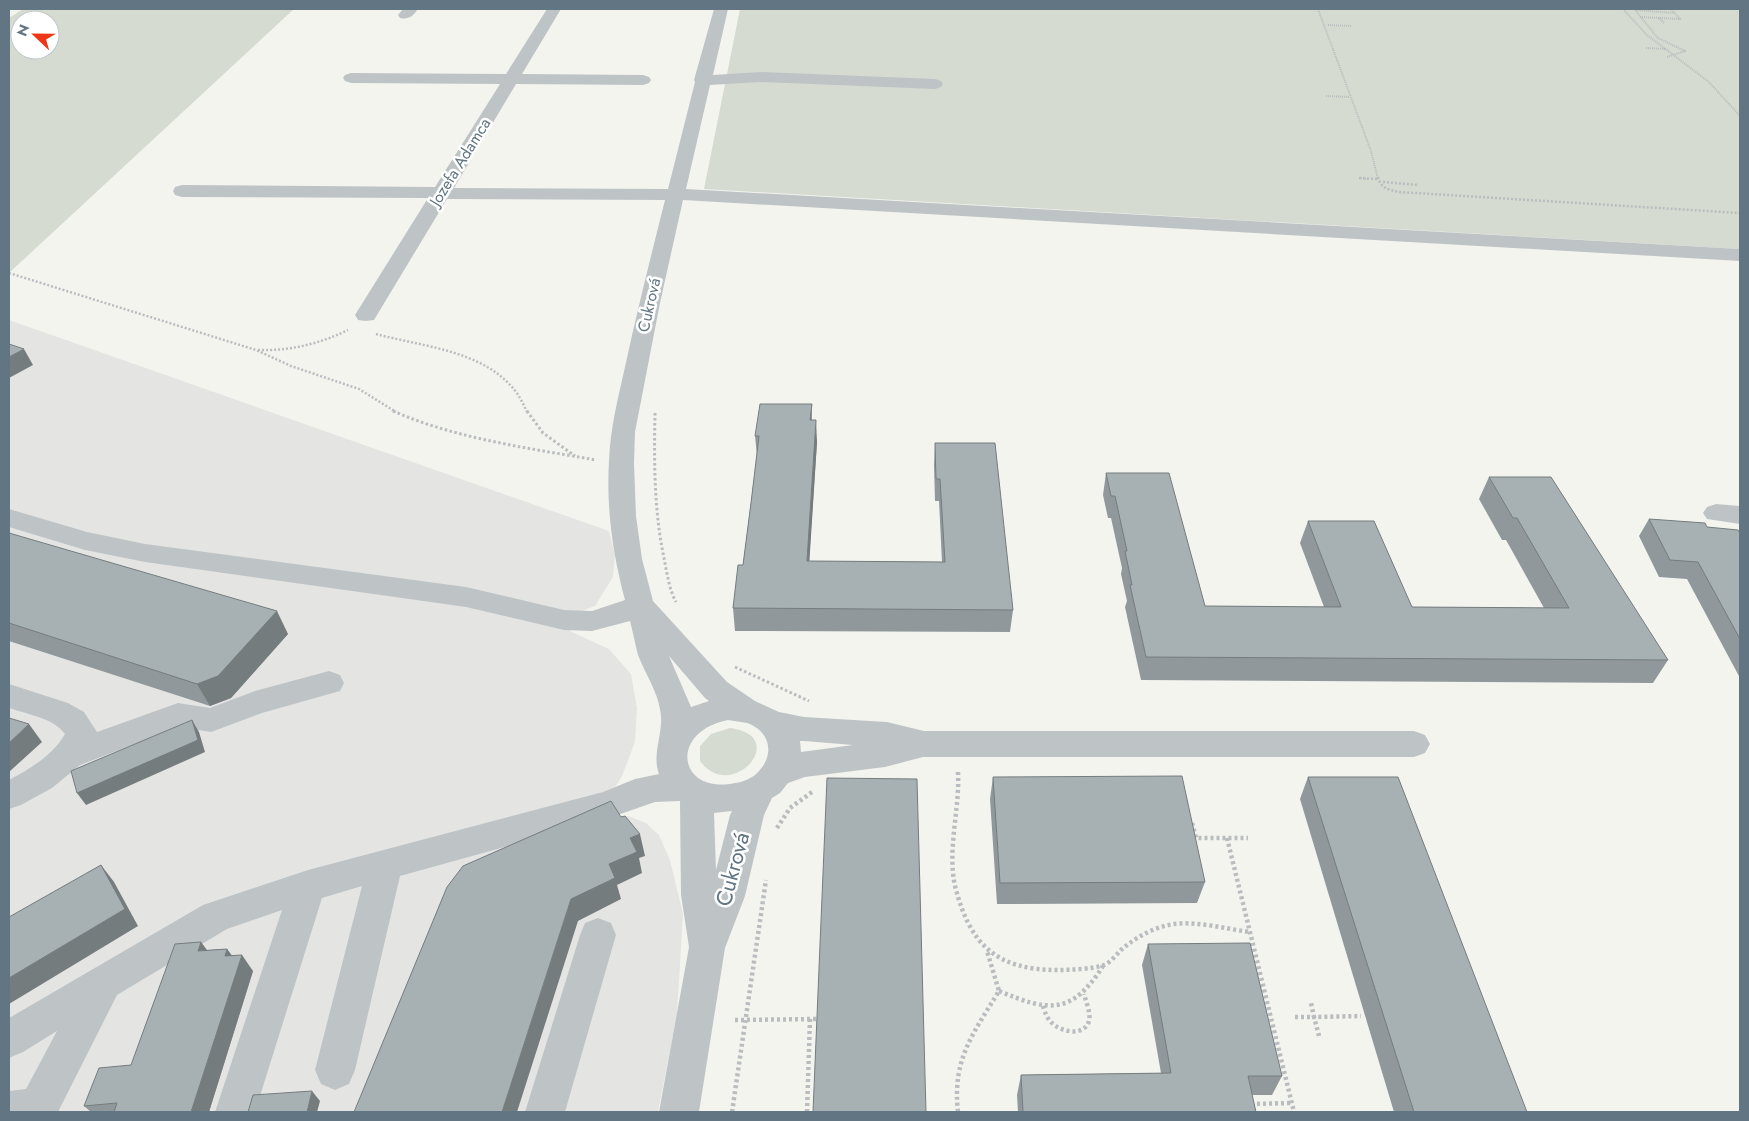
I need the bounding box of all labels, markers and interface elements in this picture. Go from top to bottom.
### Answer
north arrow [10,10,60,60]
text: N [12,21,34,39]
street label: Jozefa Adamca [423,114,496,212]
street label: Cukrová [632,276,666,334]
street label: Cukrová [707,828,757,910]

